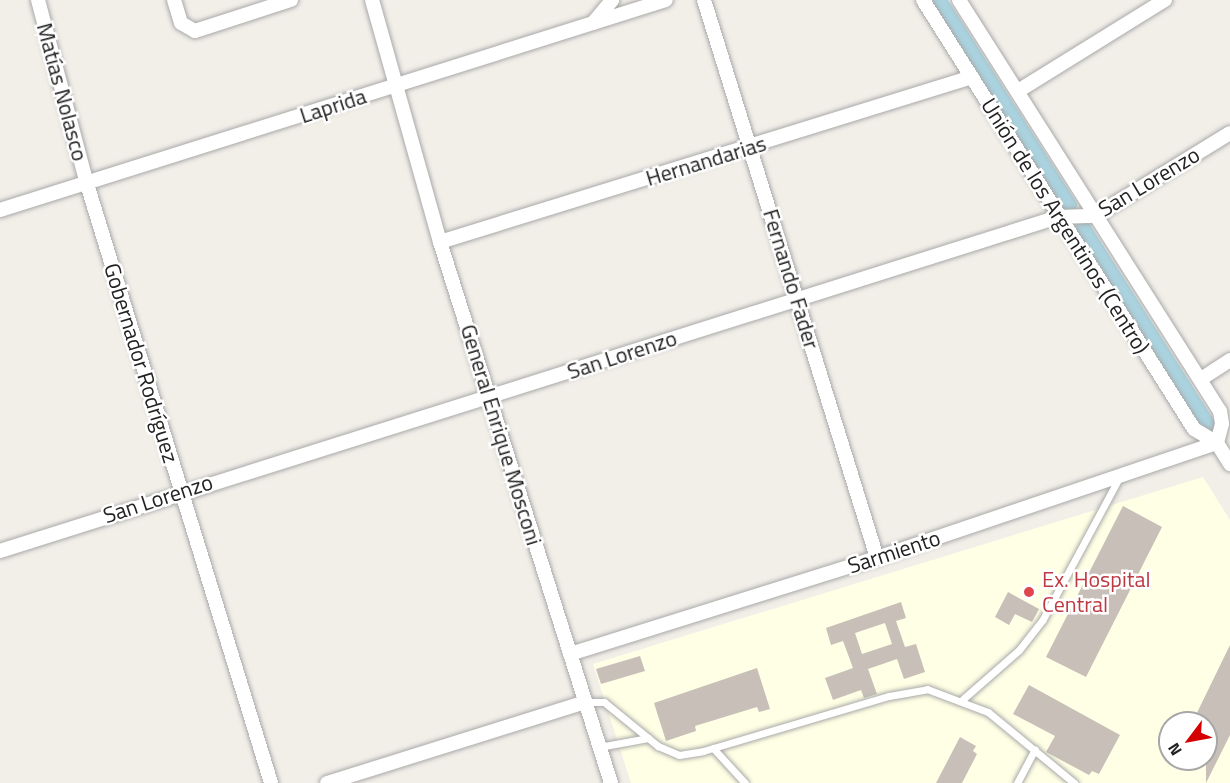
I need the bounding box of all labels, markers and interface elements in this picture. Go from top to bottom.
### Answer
street label: Matías Nolasco [31,20,93,164]
street label: Laprida [296,83,370,129]
street label: Unión de los Argentinos (Centro) [975,93,1155,359]
street label: Hernandarias [643,130,769,192]
street label: San Lorenzo [1094,141,1204,223]
street label: Fernando Fader [757,206,825,352]
street label: Gobernador Rodríguez [98,260,184,466]
street label: General Enrique Mosconi [455,321,547,549]
street label: San Lorenzo [564,325,680,385]
street label: San Lorenzo [100,469,216,529]
street label: Sarmiento [844,525,944,579]
place label: Ex. Hospital Central [1042,566,1151,618]
marker: Ex. Hospital Central [1020,583,1038,601]
north arrow [1158,711,1218,771]
text: N [1161,738,1188,761]

